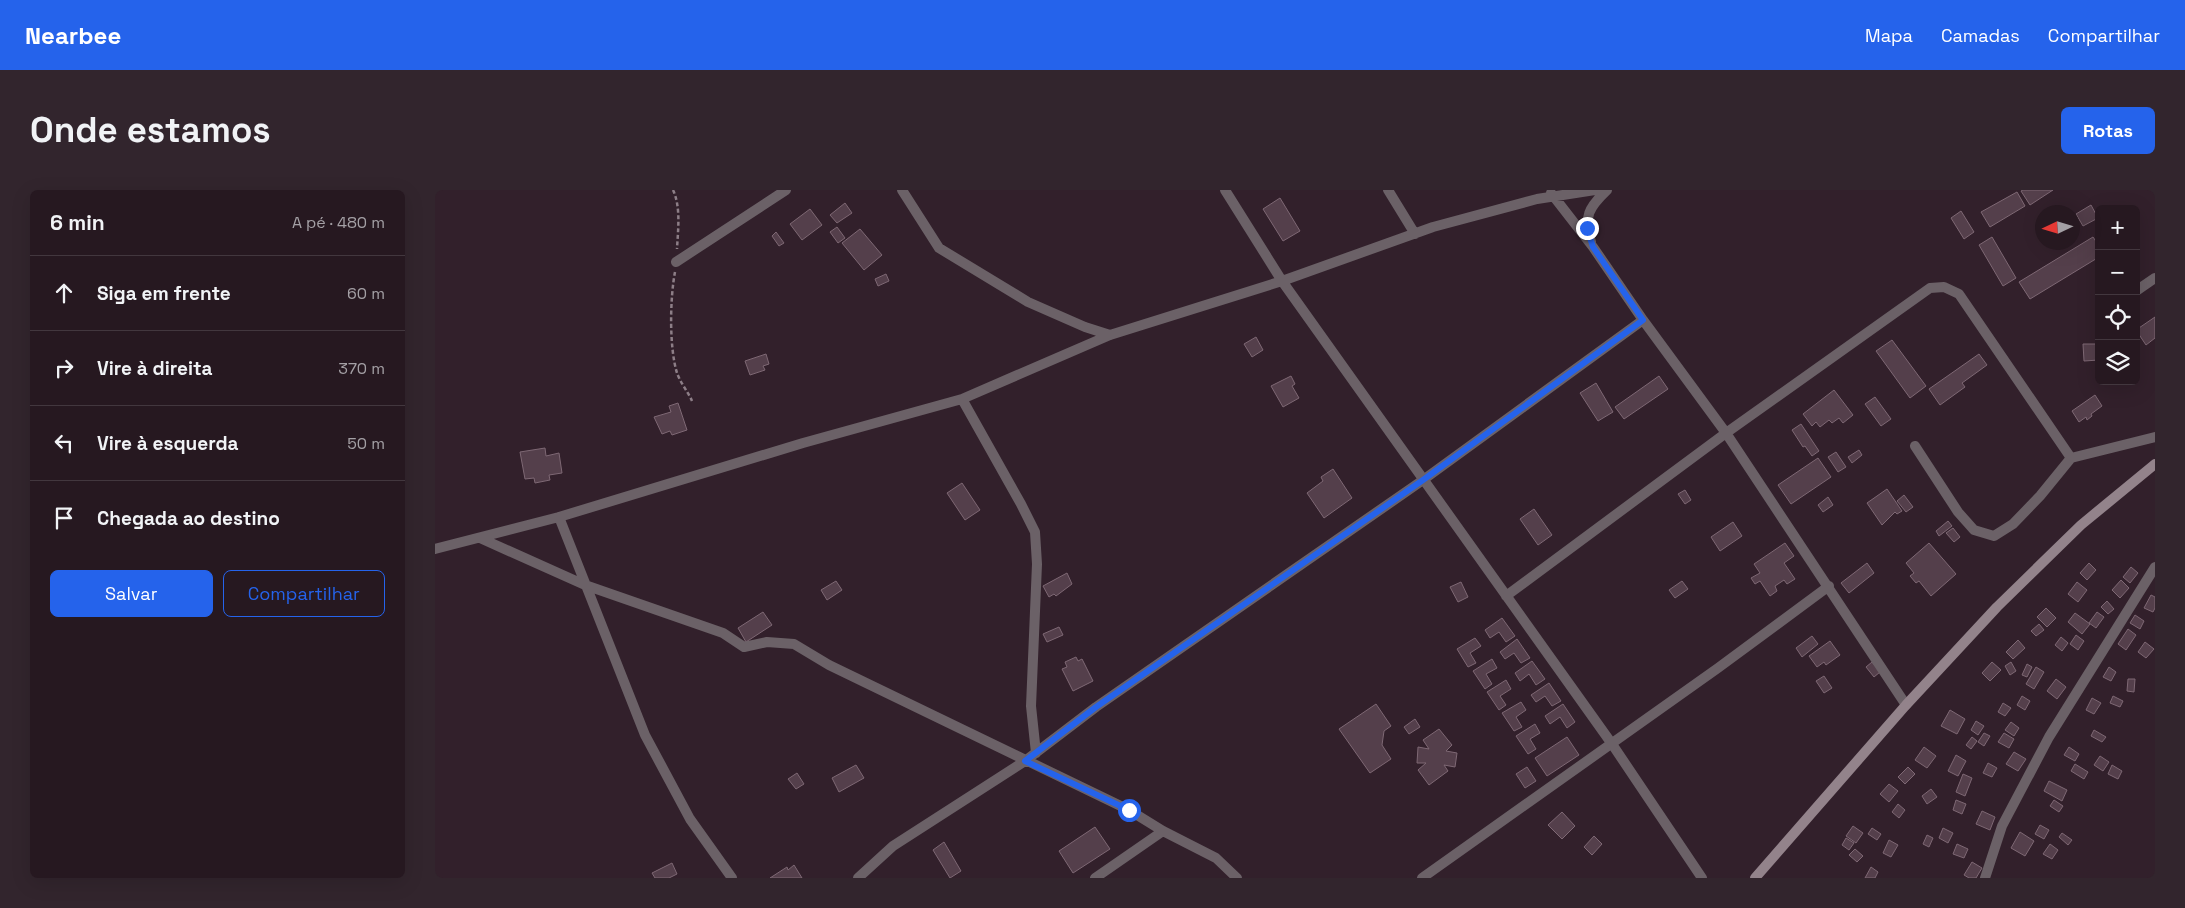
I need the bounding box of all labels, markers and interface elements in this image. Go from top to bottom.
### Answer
text: Nearbee [25,20,121,51]
text: Mapa [1865,24,1913,47]
text: Camadas [1941,24,2020,47]
text: Compartilhar [2048,24,2160,47]
button: Rotas [2061,107,2155,154]
text: Onde estamos [30,108,271,152]
north arrow [2035,205,2080,250]
map controls [2095,205,2140,385]
button: + [2095,205,2140,250]
text: 6 min [50,209,105,236]
text: A pé · 480 m [292,212,385,233]
route end [1576,217,1599,240]
button: − [2095,250,2140,295]
icon: ahead [50,279,78,307]
text: Siga em frente [97,281,231,306]
text: 60 m [347,283,385,304]
button: locate [2095,295,2140,340]
button: layers [2095,340,2140,385]
icon: right [50,354,78,382]
text: Vire à direita [97,356,213,381]
text: 370 m [338,358,385,379]
icon: left [50,429,78,457]
text: Vire à esquerda [97,431,239,456]
text: 50 m [347,433,385,454]
icon: arrive [50,504,78,532]
text: Chegada ao destino [97,506,280,531]
button: Salvar [50,570,213,617]
button: Compartilhar [223,570,385,617]
route start [1118,799,1141,822]

